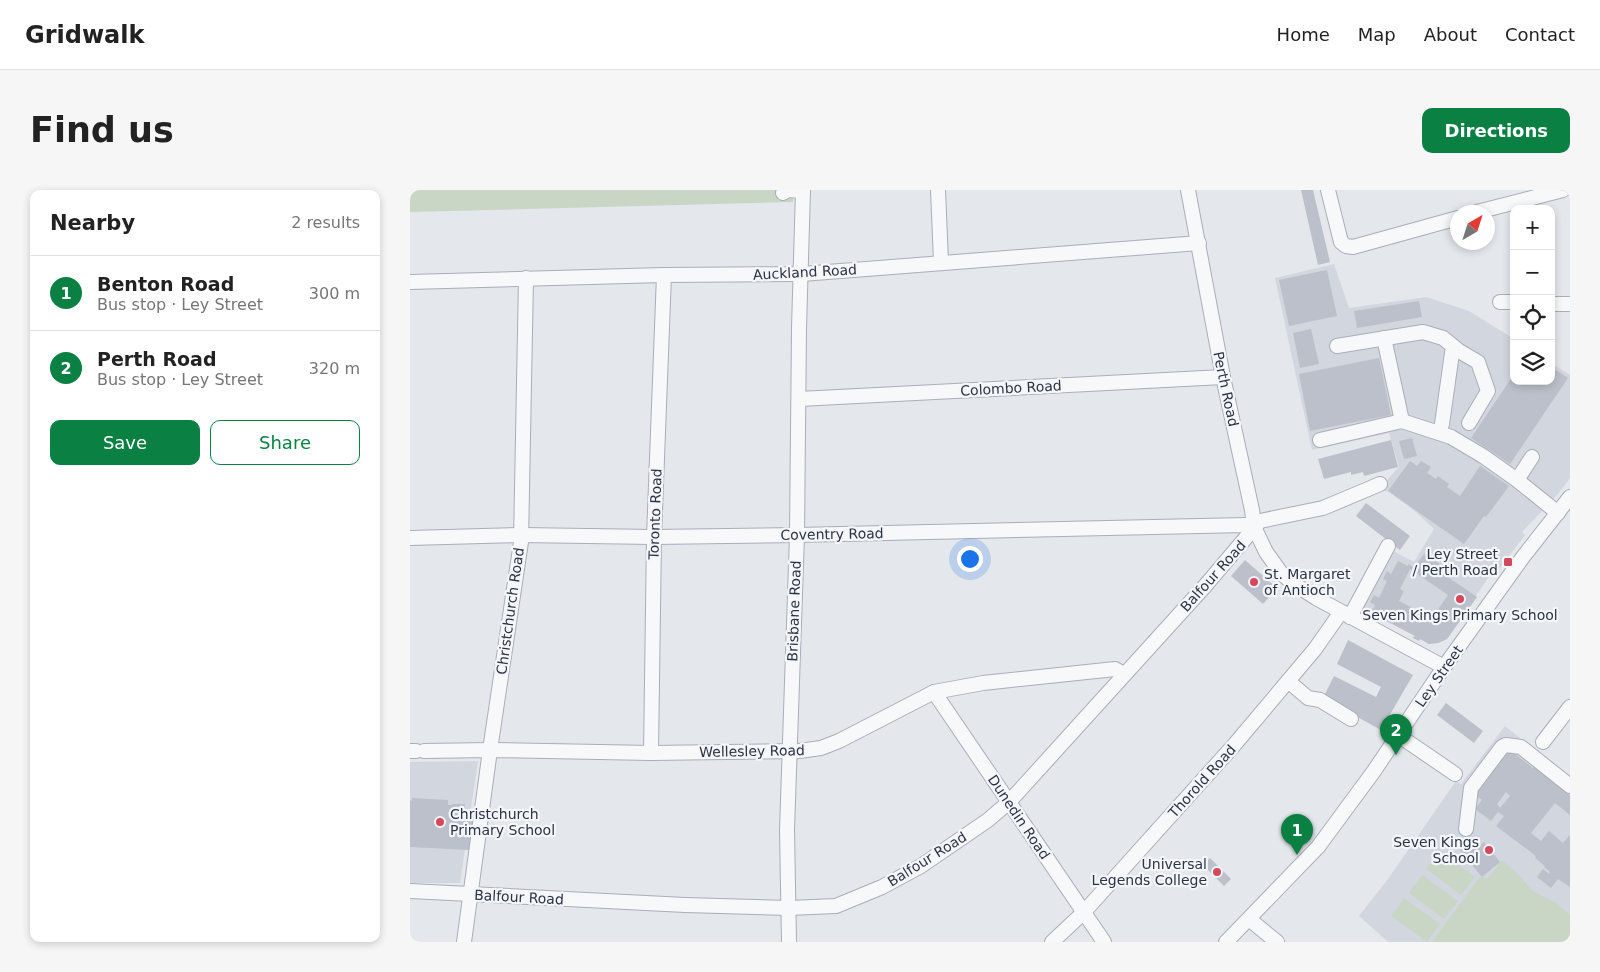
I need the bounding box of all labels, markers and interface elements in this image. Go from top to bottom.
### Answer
text: Gridwalk [25,21,145,49]
text: Home [1277,24,1330,45]
text: Map [1358,24,1396,45]
text: About [1424,24,1477,45]
text: Contact [1505,24,1575,45]
button: Directions [1422,108,1570,153]
text: Find us [30,110,174,150]
north arrow [1450,205,1495,250]
map controls [1510,205,1555,385]
button: + [1510,205,1555,250]
text: Nearby [50,211,135,235]
text: 2 results [291,213,360,232]
button: − [1510,250,1555,295]
street label: Auckland Road [753,261,857,283]
text: Benton Road [97,273,234,295]
text: 1 [60,284,72,303]
text: 300 m [309,284,360,303]
text: Bus stop · Ley Street [97,295,263,314]
button: locate [1510,295,1555,340]
button: layers [1510,340,1555,385]
text: Perth Road [97,348,217,370]
street label: Perth Road [1210,350,1242,428]
text: 2 [60,359,72,378]
text: 320 m [309,359,360,378]
text: Bus stop · Ley Street [97,370,263,389]
street label: Colombo Road [960,377,1062,399]
button: Save [50,420,200,465]
button: Share [210,420,360,465]
street label: Toronto Road [645,468,665,561]
street label: Coventry Road [780,525,884,543]
street label: Balfour Road [1177,537,1249,615]
street label: Christchurch Road [493,546,527,676]
your location [957,546,983,572]
place label: Ley Street / Perth Road [1413,546,1499,578]
marker: Ley Street / Perth Road [1502,556,1514,568]
street label: Brisbane Road [784,560,804,662]
place label: St. Margaret of Antioch [1264,566,1351,598]
marker: St. Margaret of Antioch [1248,576,1260,588]
marker: Seven Kings Primary School [1454,593,1466,605]
place label: Seven Kings Primary School [1362,607,1558,623]
street label: Ley Street [1412,642,1466,710]
pin: 2 [1380,714,1412,755]
street label: Thorold Road [1164,741,1239,821]
street label: Wellesley Road [699,742,805,760]
street label: Dunedin Road [985,772,1053,862]
place label: Christchurch Primary School [450,806,555,838]
pin: 1 [1281,814,1313,855]
marker: Christchurch Primary School [434,816,446,828]
street label: Balfour Road [885,828,969,890]
place label: Seven Kings School [1393,834,1479,866]
marker: Seven Kings School [1483,844,1495,856]
place label: Universal Legends College [1092,856,1207,888]
marker: Universal Legends College [1211,866,1223,878]
street label: Balfour Road [474,887,564,907]

